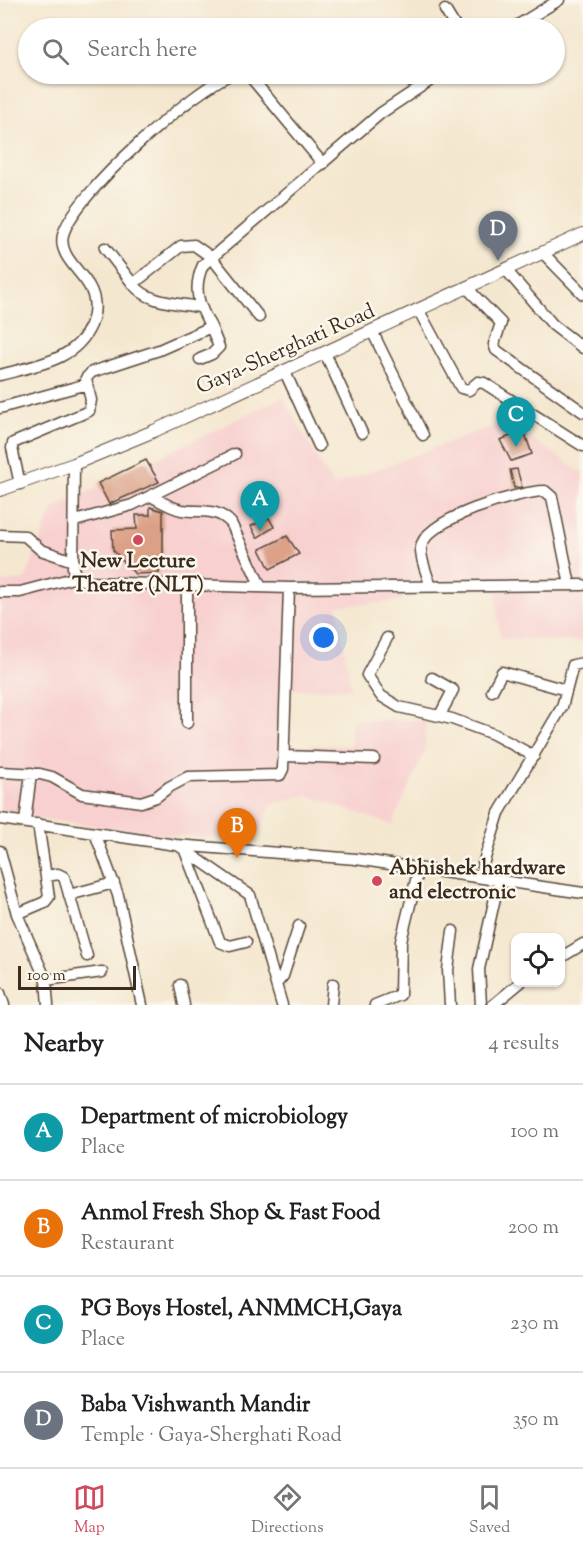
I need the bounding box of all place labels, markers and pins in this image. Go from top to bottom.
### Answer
pin: D [478,212,518,261]
pin: C [496,398,536,447]
pin: A [240,482,280,531]
marker: New Lecture Theatre (NLT) [131,533,145,547]
place label: New Lecture Theatre (NLT) [72,547,204,601]
pin: B [218,808,256,858]
place label: Abhishek hardware and electronic [389,854,566,908]
marker: Abhishek hardware and electronic [370,874,384,888]

